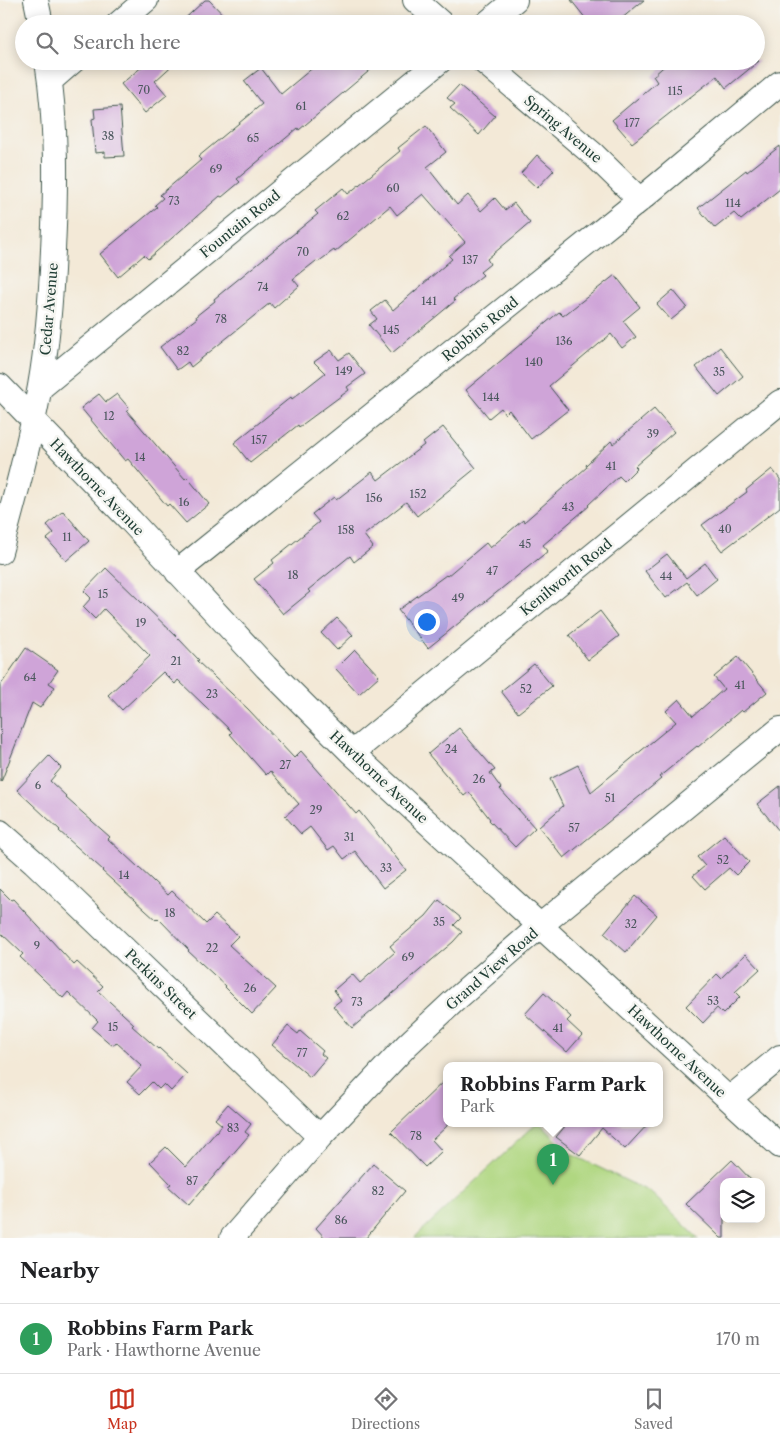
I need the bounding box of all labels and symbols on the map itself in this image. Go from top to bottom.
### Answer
house number: 70 [138,83,150,97]
house number: 115 [667,84,683,98]
street label: Spring Avenue [520,91,606,167]
house number: 61 [295,99,307,113]
house number: 177 [624,116,640,130]
house number: 38 [102,129,114,143]
house number: 65 [247,131,259,145]
house number: 69 [210,162,222,176]
house number: 60 [386,181,400,195]
street label: Fountain Road [196,186,284,262]
house number: 73 [168,194,180,208]
house number: 114 [725,196,741,210]
house number: 62 [337,209,349,223]
house number: 70 [297,245,309,259]
house number: 137 [462,253,479,267]
street label: Cedar Avenue [36,262,62,356]
house number: 74 [257,280,269,294]
street label: Robbins Road [438,292,522,365]
house number: 141 [421,294,437,308]
house number: 78 [215,312,227,326]
house number: 145 [383,323,399,337]
house number: 136 [555,334,573,348]
house number: 82 [177,344,189,358]
house number: 140 [525,355,543,369]
house number: 149 [335,364,353,378]
house number: 35 [713,365,725,379]
house number: 144 [482,390,500,404]
house number: 12 [104,409,114,423]
house number: 39 [647,427,659,441]
house number: 157 [251,433,268,447]
street label: Hawthorne Avenue [46,435,148,539]
house number: 14 [135,450,145,464]
house number: 41 [606,459,617,473]
house number: 152 [410,487,426,501]
house number: 156 [365,491,383,505]
house number: 16 [178,495,190,509]
house number: 43 [562,500,574,514]
house number: 40 [718,522,732,536]
house number: 158 [337,523,355,537]
house number: 11 [62,530,72,544]
street label: Kenilworth Road [516,534,616,620]
house number: 45 [519,537,531,551]
house number: 47 [486,564,498,578]
house number: 18 [287,568,299,582]
house number: 44 [660,569,672,583]
house number: 15 [98,587,108,601]
house number: 49 [452,591,464,605]
your location [414,609,440,635]
house number: 19 [135,616,147,630]
house number: 21 [171,654,182,668]
house number: 64 [24,670,36,684]
house number: 41 [735,678,746,692]
house number: 52 [520,682,532,696]
house number: 23 [206,687,218,701]
street label: Hawthorne Avenue [326,727,432,827]
house number: 24 [445,742,457,756]
house number: 27 [279,758,291,772]
house number: 26 [473,772,486,786]
house number: 6 [35,778,42,792]
house number: 51 [605,791,616,805]
house number: 29 [310,803,322,817]
house number: 57 [568,821,580,835]
house number: 31 [344,830,355,844]
house number: 52 [717,853,729,867]
house number: 33 [380,861,392,875]
house number: 14 [119,868,129,882]
house number: 18 [164,906,176,920]
house number: 35 [433,915,445,929]
house number: 32 [625,917,637,931]
street label: Grand View Road [442,924,542,1014]
house number: 9 [34,939,40,953]
house number: 22 [206,941,218,955]
street label: Perkins Street [121,945,201,1023]
house number: 69 [402,950,414,964]
house number: 26 [244,981,257,995]
house number: 53 [707,994,719,1008]
house number: 73 [351,995,363,1009]
street label: Hawthorne Avenue [624,1001,730,1101]
house number: 15 [108,1020,118,1034]
house number: 41 [553,1021,564,1035]
house number: 77 [297,1046,308,1060]
house number: 83 [227,1121,239,1135]
house number: 78 [410,1129,422,1143]
pin: 1 [537,1144,569,1185]
house number: 87 [186,1174,199,1188]
house number: 82 [372,1184,384,1198]
house number: 86 [335,1213,348,1227]

